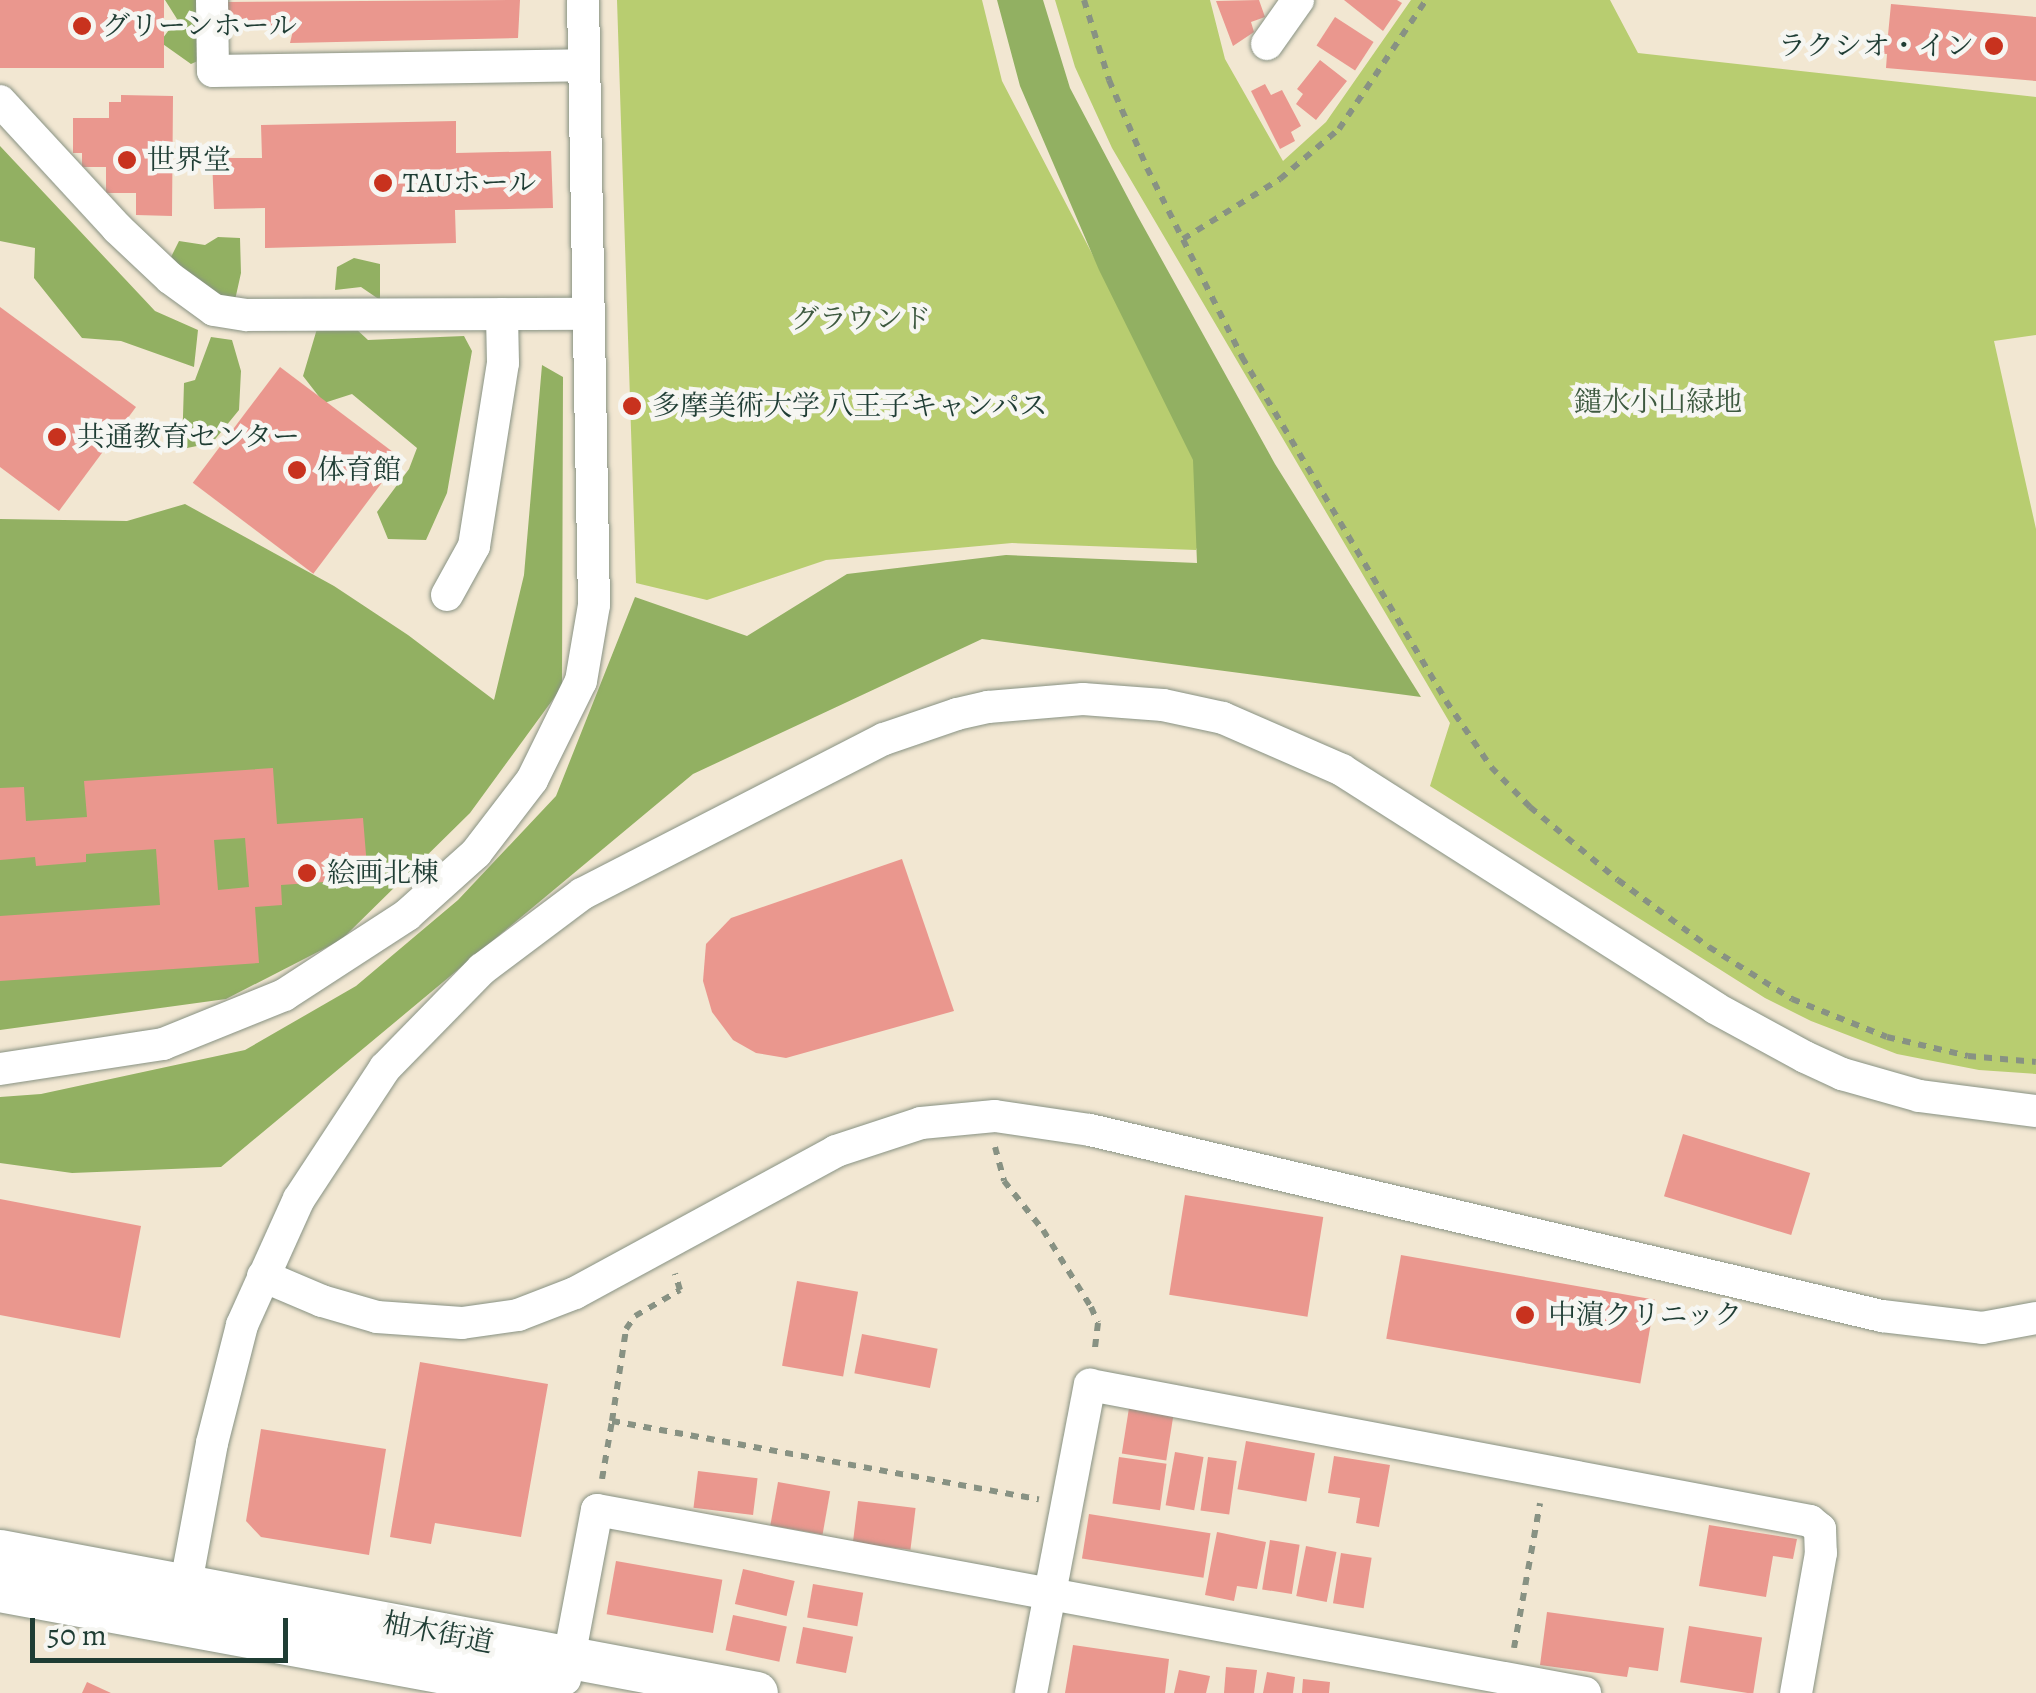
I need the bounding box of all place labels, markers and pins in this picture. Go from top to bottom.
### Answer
place label: グリーンホール [102,9,298,43]
marker: グリーンホール [71,15,93,37]
place label: ラクシオ・イン [1778,29,1974,63]
marker: ラクシオ・イン [1983,35,2005,57]
place label: 世界堂 [147,143,231,177]
marker: 世界堂 [116,149,138,171]
place label: TAUホール [403,166,537,200]
marker: TAUホール [372,172,394,194]
place label: 多摩美術大学 八王子キャンパス [652,389,1050,423]
marker: 多摩美術大学 八王子キャンパス [621,395,643,417]
place label: 共通教育センター [77,420,301,454]
marker: 共通教育センター [46,426,68,448]
place label: 体育館 [317,453,401,487]
marker: 体育館 [286,459,308,481]
place label: 絵画北棟 [327,856,439,890]
marker: 絵画北棟 [296,862,318,884]
place label: 中濵クリニック [1548,1298,1744,1332]
marker: 中濵クリニック [1512,1302,1538,1328]

